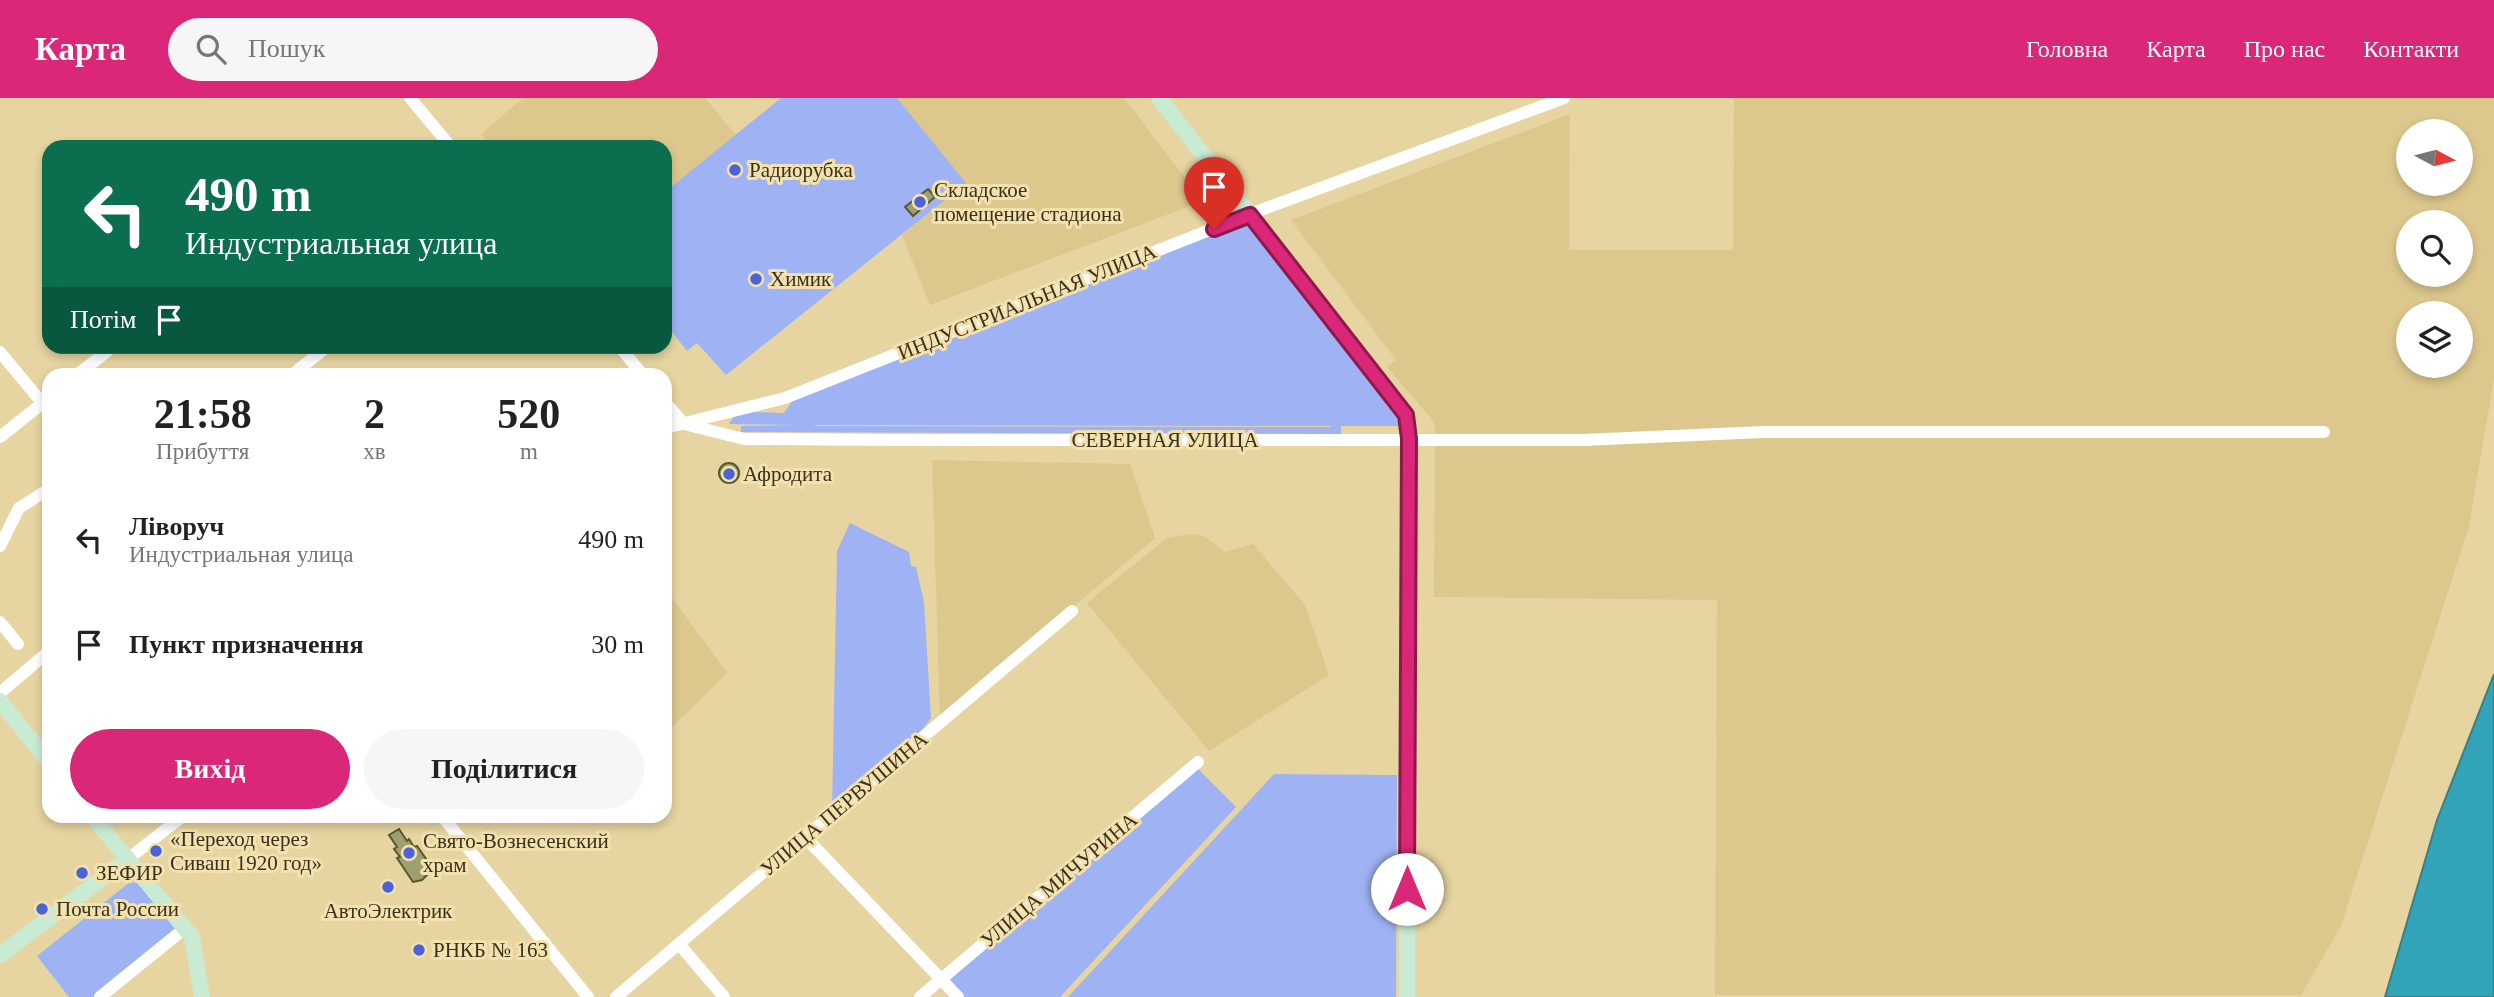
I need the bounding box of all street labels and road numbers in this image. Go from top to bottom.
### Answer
street label: ИНДУСТРИАЛЬНАЯ УЛИЦА [894,239,1161,365]
street label: СЕВЕРНАЯ УЛИЦА [1071,428,1259,452]
street label: УЛИЦА ПЕРВУШИНА [755,726,933,881]
street label: УЛИЦА МИЧУРИНА [976,807,1143,953]

